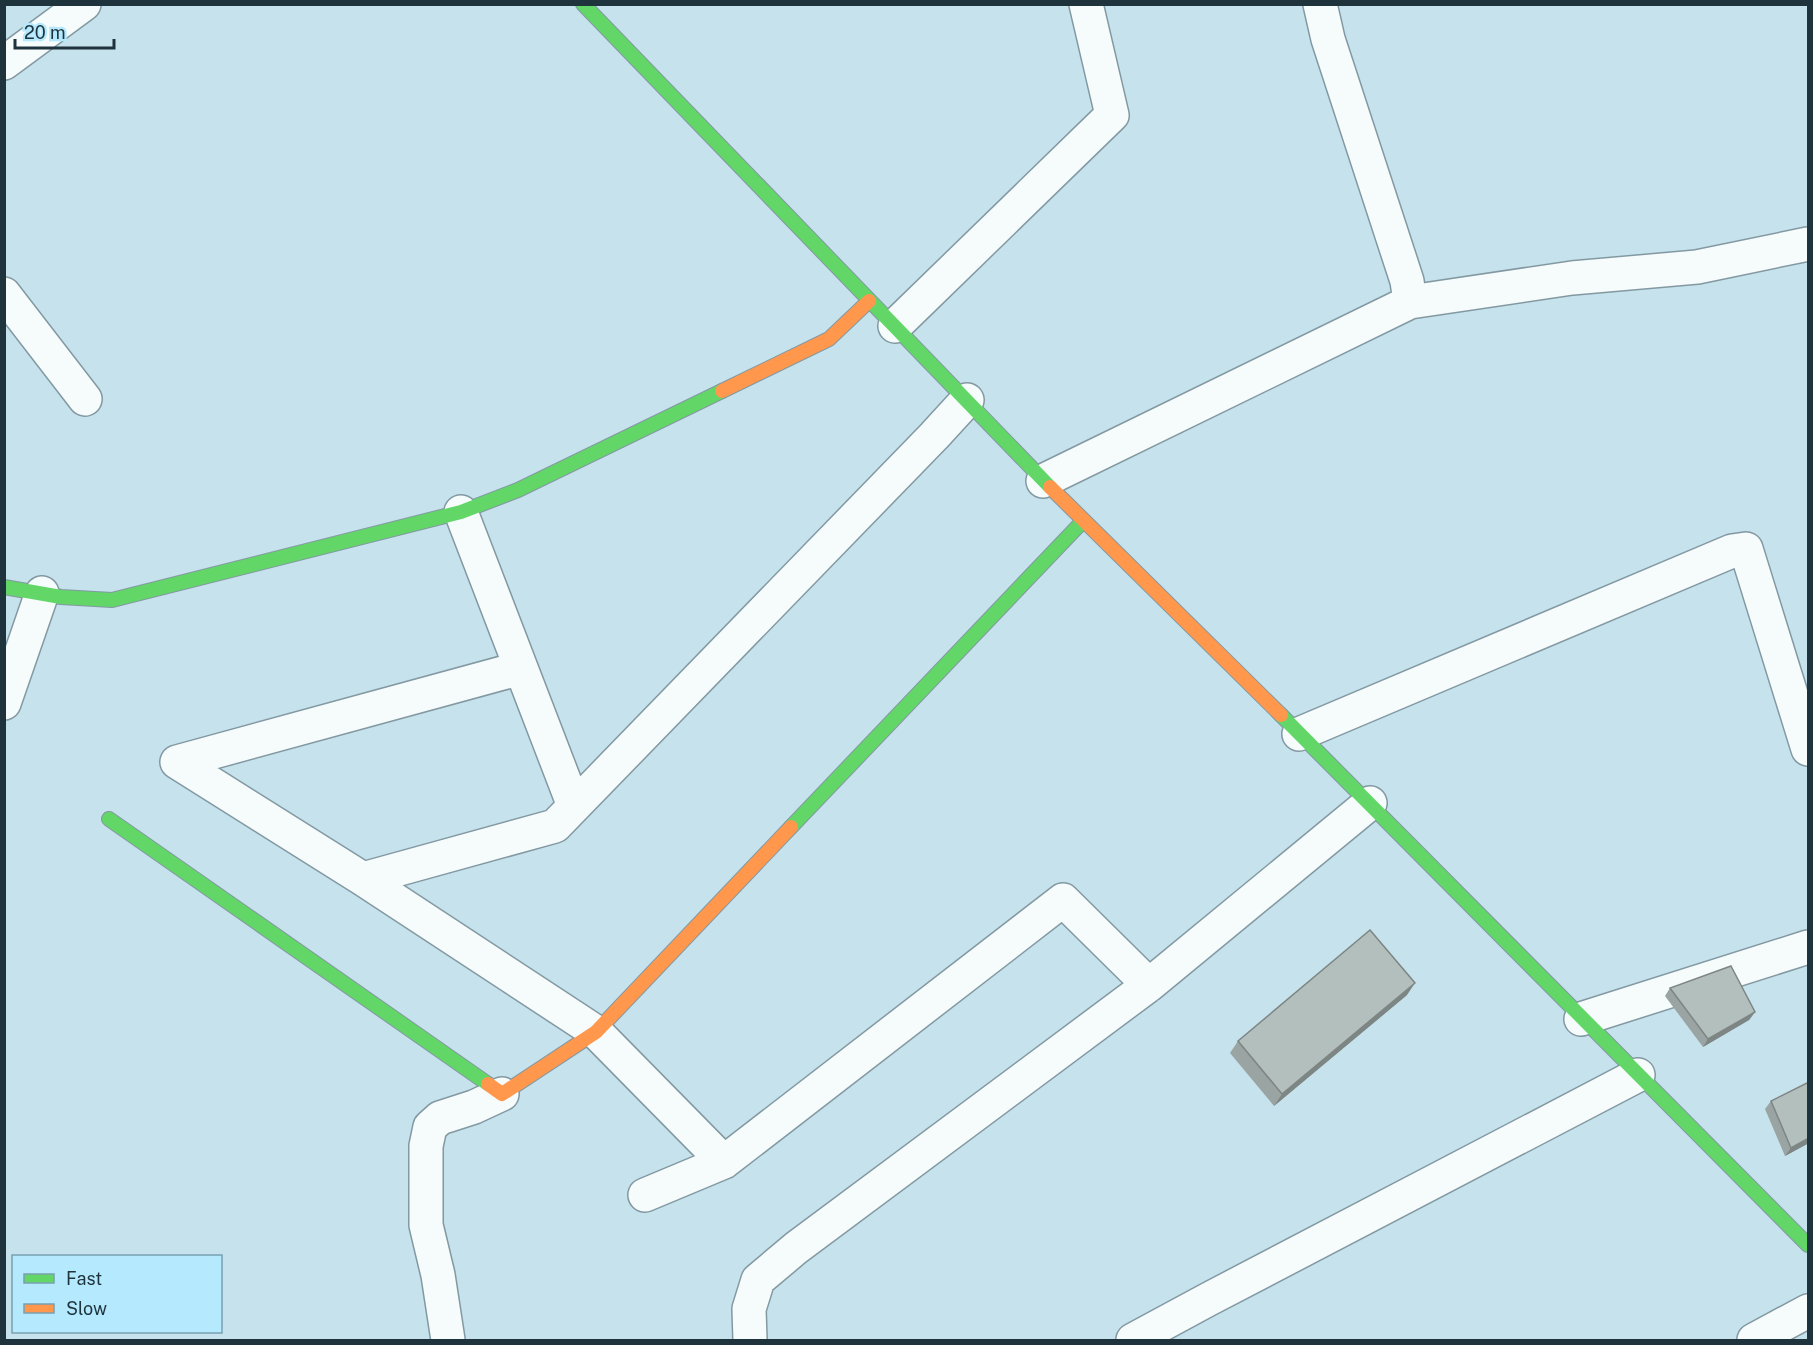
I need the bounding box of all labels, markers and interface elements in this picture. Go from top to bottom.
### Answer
scale bar [15,12,114,50]
text: 20 m [24,22,66,43]
legend [12,1255,222,1333]
text: Fast [66,1268,102,1289]
text: Slow [66,1298,107,1319]

